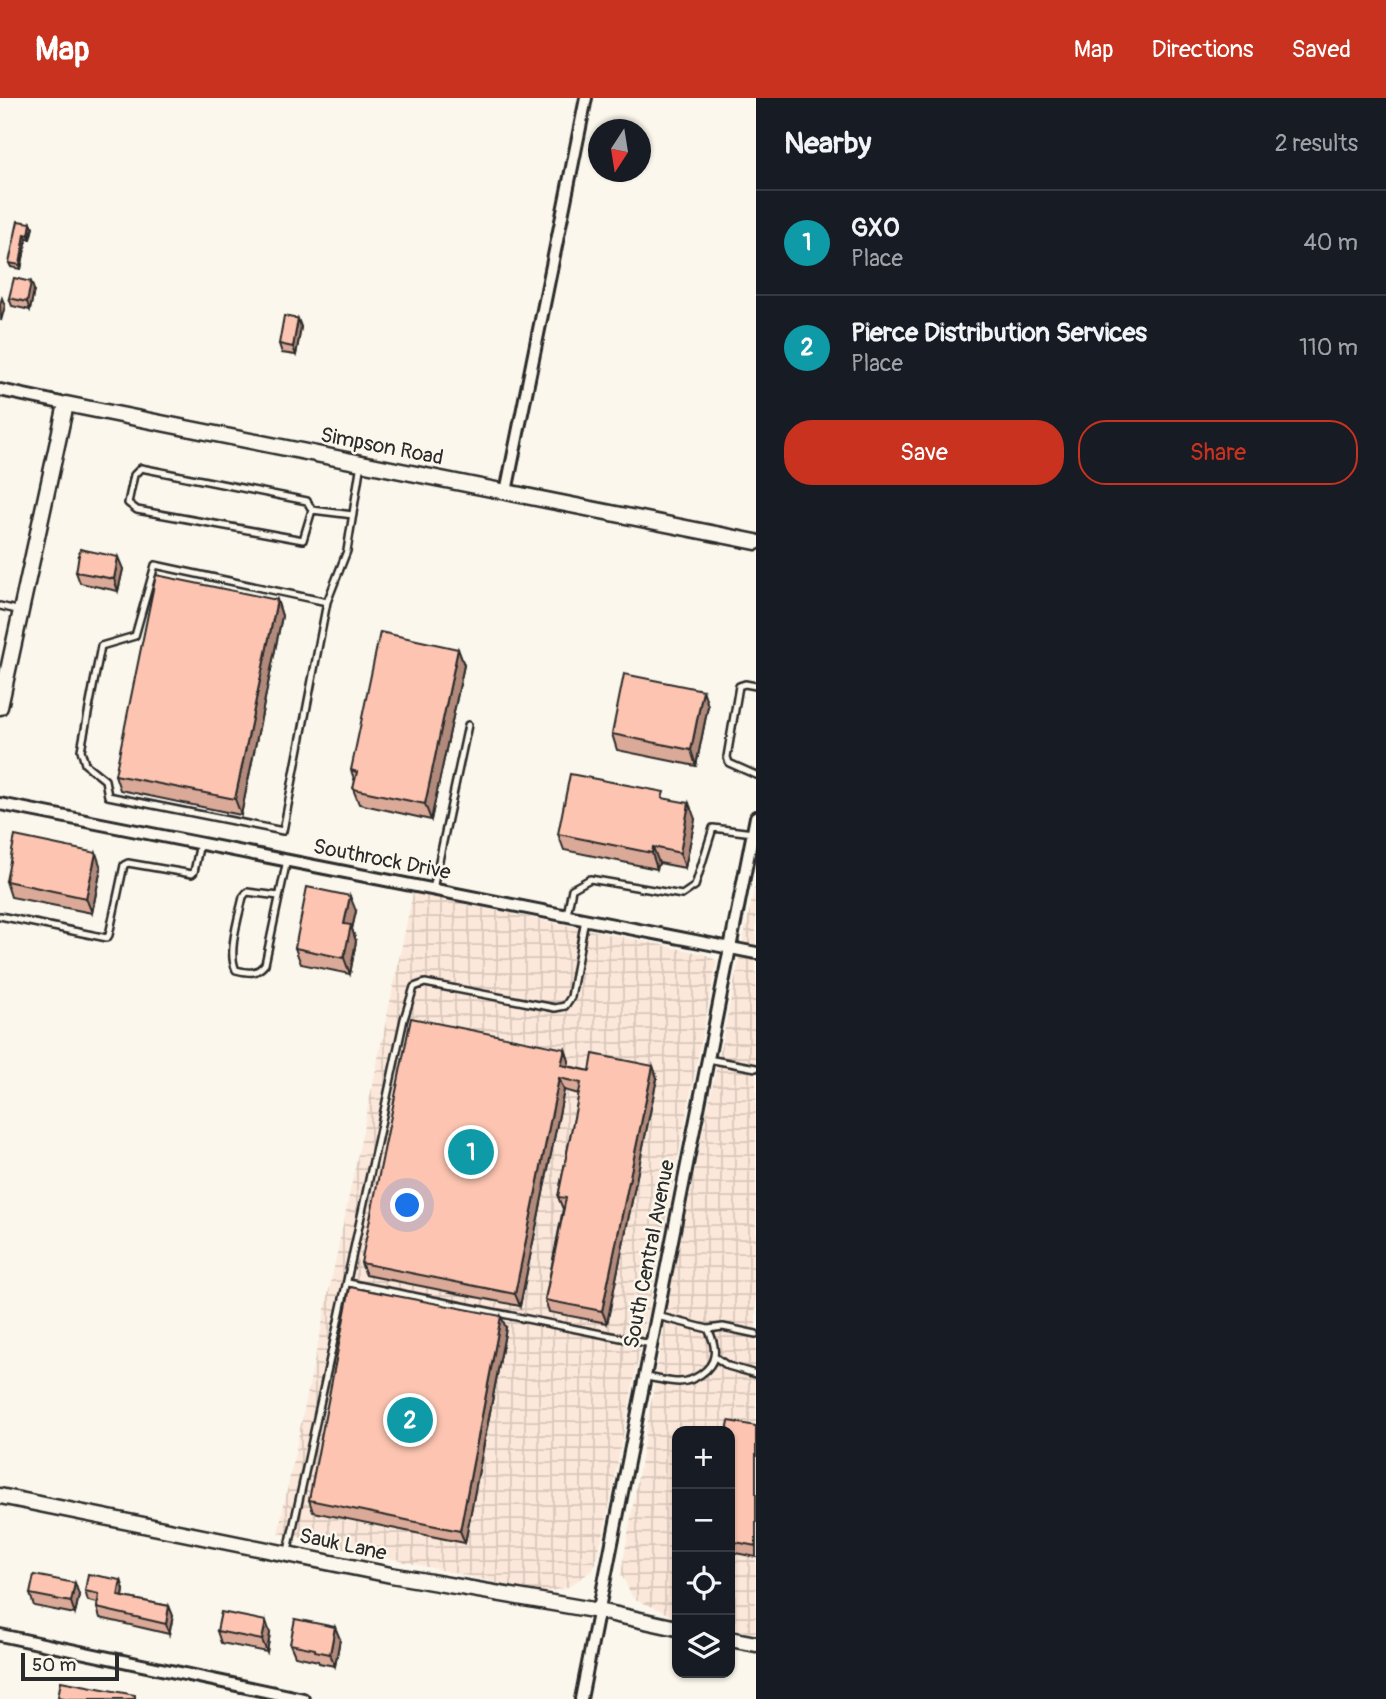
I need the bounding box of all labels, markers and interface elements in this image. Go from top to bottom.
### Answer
text: Map [35,29,90,70]
text: Map [1074,35,1114,64]
text: Directions [1152,35,1253,64]
text: Saved [1291,35,1351,64]
north arrow [588,119,651,182]
text: Nearby [784,125,871,162]
text: 2 results [1275,129,1358,158]
text: GXO [851,212,900,244]
text: 1 [803,228,812,257]
text: 40 m [1304,228,1358,257]
text: Place [851,244,903,273]
text: Pierce Distribution Services [851,317,1147,349]
text: 2 [801,333,813,362]
text: 110 m [1299,333,1358,362]
text: Place [851,349,903,378]
button: Save [784,420,1064,485]
button: Share [1078,420,1358,485]
street label: Simpson Road [318,421,446,472]
street label: Southrock Drive [311,833,454,886]
pin: 1 [448,1126,494,1178]
street label: South Central Avenue [618,1157,681,1351]
your location [390,1188,424,1222]
pin: 2 [387,1394,433,1446]
map controls [672,1426,735,1678]
button: + [672,1426,735,1489]
button: − [672,1489,735,1552]
street label: Sauk Lane [297,1522,390,1567]
button: locate [672,1552,735,1615]
button: layers [672,1615,735,1678]
scale bar [21,1650,119,1682]
text: 50 m [32,1653,76,1677]

